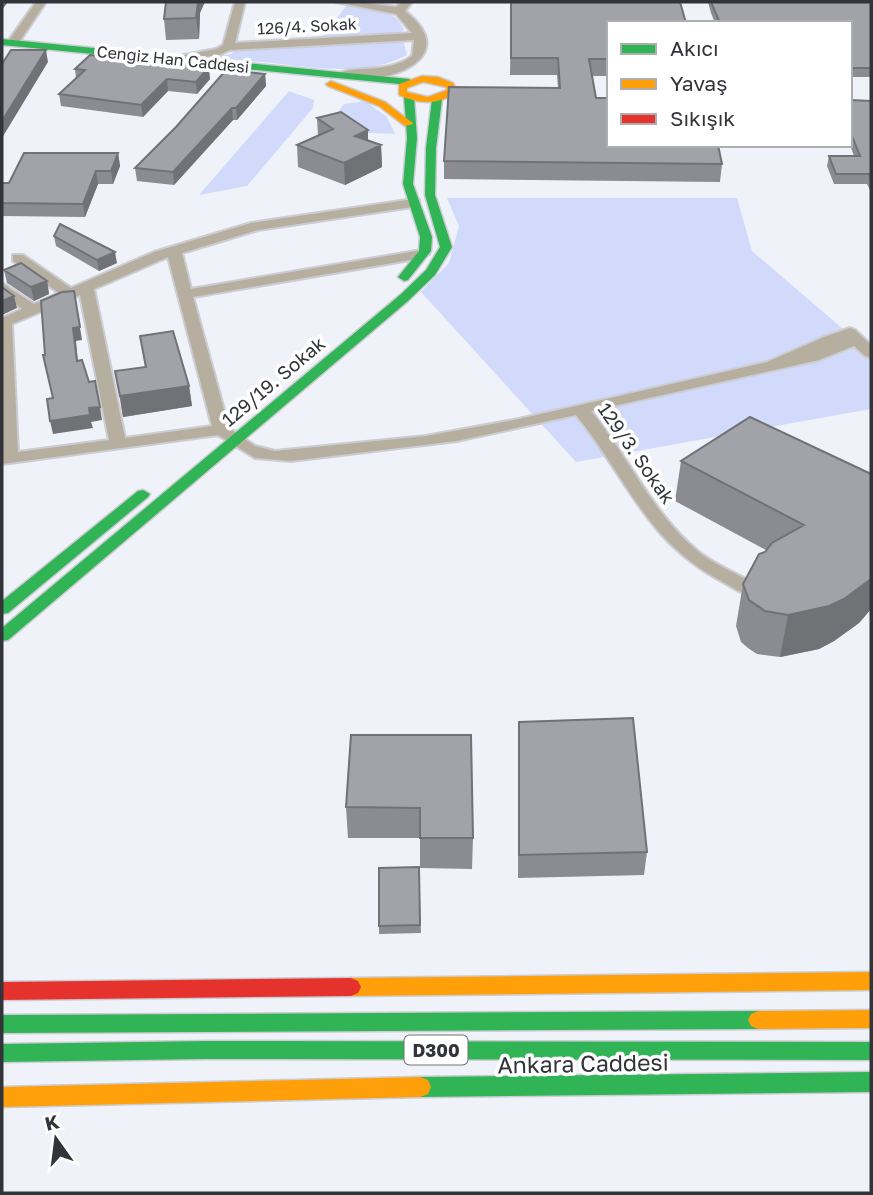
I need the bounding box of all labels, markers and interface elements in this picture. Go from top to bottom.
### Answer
street label: 126/4. Sokak [257,13,357,39]
legend [607,21,852,147]
text: Akıcı [670,35,719,61]
street label: Cengiz Han Caddesi [96,41,250,77]
text: Yavaş [670,70,727,96]
text: Sıkışık [670,105,735,131]
street label: 129/19. Sokak [217,331,329,431]
street label: 129/3. Sokak [594,398,680,508]
road number: D300 [404,1036,467,1064]
street label: Ankara Caddesi [497,1048,669,1078]
north arrow [21,1104,91,1174]
text: K [42,1109,61,1135]

